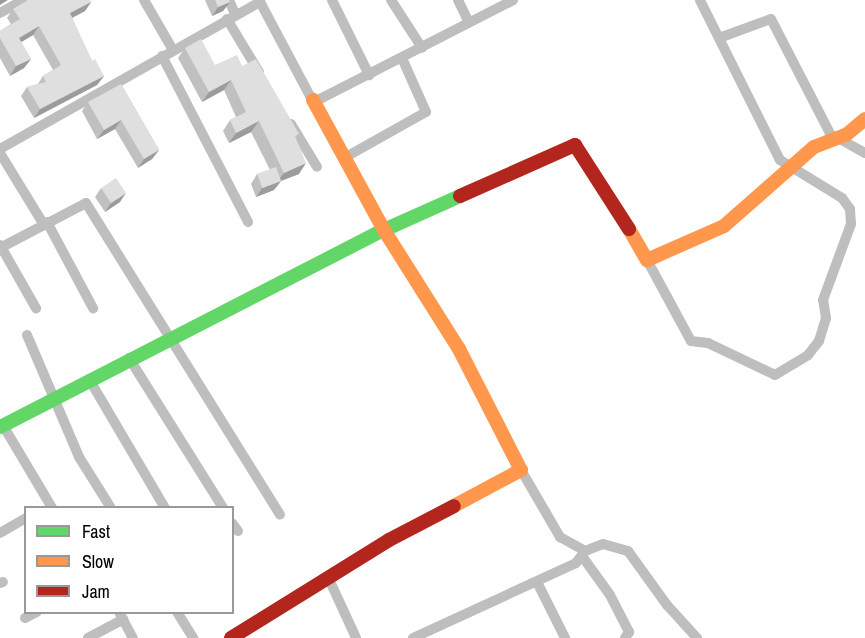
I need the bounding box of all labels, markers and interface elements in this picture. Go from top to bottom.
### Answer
legend [24,506,234,614]
text: Fast [82,519,110,544]
text: Slow [82,549,114,574]
text: Jam [82,579,110,604]

